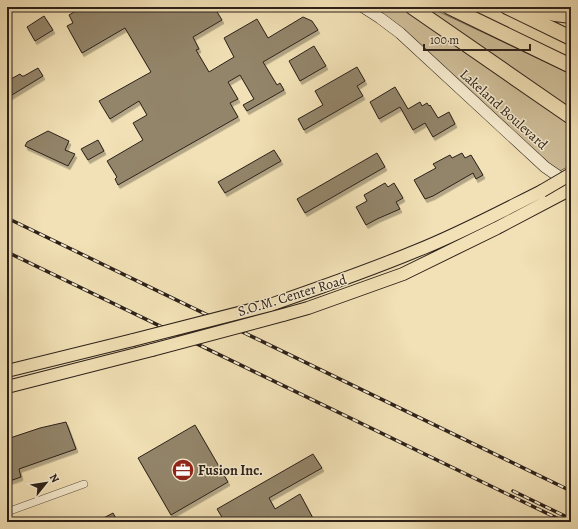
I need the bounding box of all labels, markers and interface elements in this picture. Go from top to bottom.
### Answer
scale bar [424,26,530,52]
text: 100 m [430,32,459,48]
street label: Lakeland Boulevard [456,65,552,154]
street label: S.O.M. Center Road [236,270,349,321]
office icon: Fusion Inc. [170,457,196,483]
place label: Fusion Inc. [198,461,263,480]
north arrow [26,463,66,503]
text: N [46,471,63,485]

